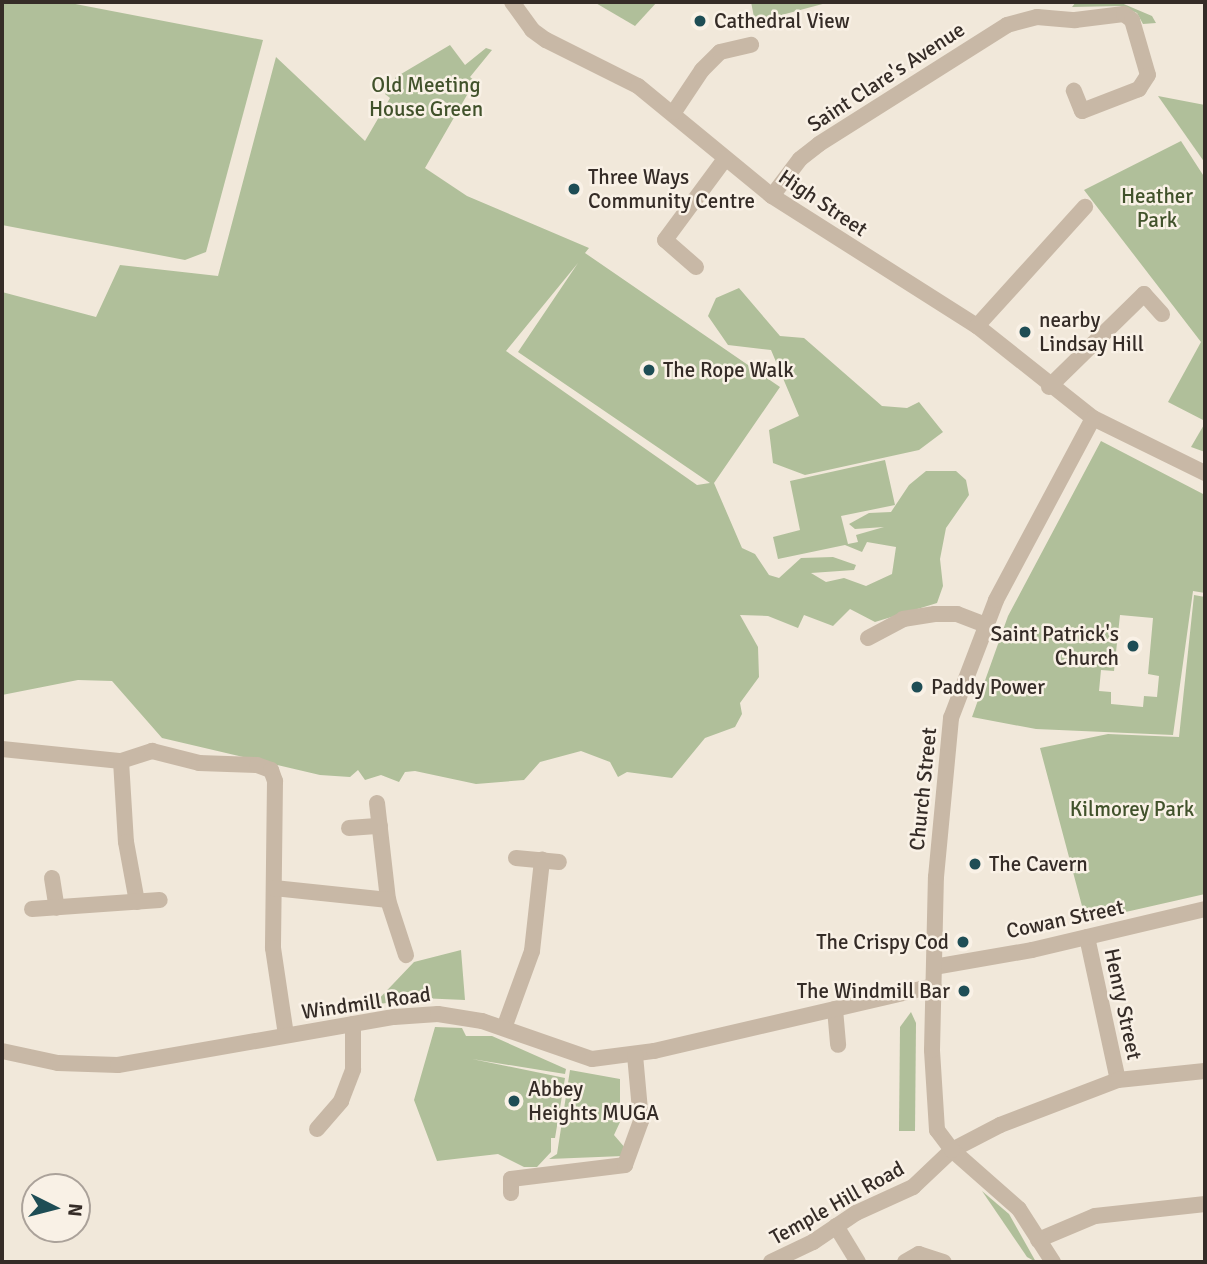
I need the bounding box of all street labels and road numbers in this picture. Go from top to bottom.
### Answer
street label: Saint Clare's Avenue [803,17,969,137]
street label: High Street [774,164,872,242]
street label: Church Street [904,726,942,852]
street label: Cowan Street [1004,894,1126,944]
street label: Henry Street [1099,946,1147,1062]
street label: Windmill Road [300,981,432,1025]
street label: Temple Hill Road [765,1156,909,1250]

